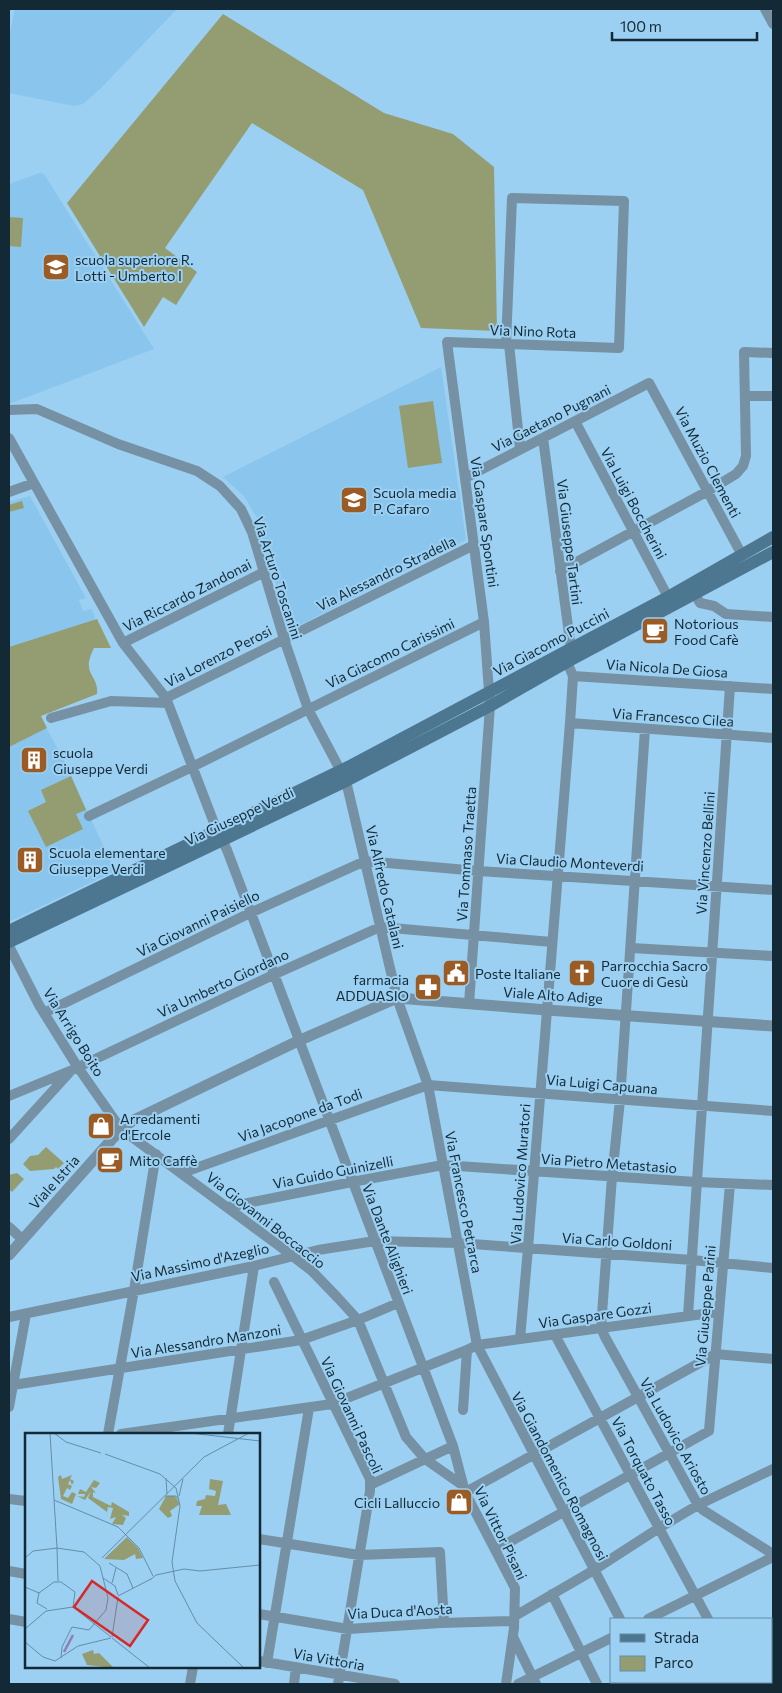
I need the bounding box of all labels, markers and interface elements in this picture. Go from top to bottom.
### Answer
scale bar [612,10,757,42]
text: 100 m [620,17,662,35]
place label: scuola superiore R. Lotti - Umberto I [75,251,194,284]
school or university icon: scuola superiore R. Lotti - Umberto I [41,252,71,282]
street label: Via Nino Rota [489,321,577,341]
street label: Via Gaetano Pugnani [489,381,613,455]
street label: Via Muzio Clementi [672,403,744,521]
street label: Via Luigi Boccherini [597,444,671,562]
street label: Via Gaspare Spontini [467,455,503,589]
street label: Via Giuseppe Tartini [554,478,586,606]
place label: Scuola media P. Cafaro [373,484,456,517]
school or university icon: Scuola media P. Cafaro [339,485,369,515]
street label: Via Arturo Toscanini [250,514,306,642]
street label: Via Alessandro Stradella [314,532,458,614]
street label: Via Riccardo Zandonai [120,555,254,635]
street label: Via Giacomo Puccini [490,604,612,680]
street label: Via Giacomo Carissimi [323,614,457,692]
place label: Notorious Food Cafè [674,615,739,648]
cafe icon: Notorious Food Cafè [640,616,670,646]
street label: Via Lorenzo Perosi [162,622,274,690]
street label: Via Nicola De Giosa [605,655,729,681]
street label: Via Francesco Cilea [612,704,734,730]
place label: scuola Giuseppe Verdi [53,744,148,777]
building icon: scuola Giuseppe Verdi [19,745,49,775]
street label: Via Giuseppe Verdi [182,783,296,849]
street label: Via Tommaso Traetta [453,786,479,922]
street label: Via Vincenzo Bellini [692,791,718,915]
street label: Via Alfredo Catalani [363,824,407,950]
place label: Scuola elementare Giuseppe Verdi [49,844,166,877]
building icon: Scuola elementare Giuseppe Verdi [15,845,45,875]
street label: Via Claudio Monteverdi [496,850,644,874]
street label: Via Giovanni Paisiello [134,886,262,960]
street label: Via Umberto Giordano [155,945,291,1021]
place label: Parrocchia Sacro Cuore di Gesù [601,957,708,990]
public building icon: Poste Italiane [441,958,471,988]
church icon: Parrocchia Sacro Cuore di Gesù [567,958,597,988]
place label: Poste Italiane [475,965,561,982]
place label: farmacia ADDUASIO [336,971,409,1004]
pharmacy icon: farmacia ADDUASIO [413,972,443,1002]
street label: Viale Alto Adige [503,983,603,1007]
street label: Via Arrigo Boito [40,985,108,1079]
street label: Via Luigi Capuana [545,1071,659,1097]
street label: Via Jacopone da Todi [236,1085,364,1145]
street label: Via Ludovico Muratori [507,1103,533,1245]
place label: Arredamenti d'Ercole [120,1110,200,1143]
shop icon: Arredamenti d'Ercole [86,1111,116,1141]
street label: Via Francesco Petrarca [442,1129,486,1275]
cafe icon: Mito Caffè [95,1145,125,1175]
street label: Via Pietro Metastasio [540,1150,678,1176]
street label: Viale Istria [25,1152,83,1212]
place label: Mito Caffè [129,1152,197,1169]
street label: Via Guido Guinizelli [271,1152,395,1192]
street label: Via Giovanni Boccaccio [203,1168,329,1272]
street label: Via Dante Alighieri [359,1181,417,1297]
street label: Via Carlo Goldoni [561,1229,673,1253]
street label: Via Massimo d'Azeglio [129,1239,271,1285]
street label: Via Giuseppe Parini [691,1244,719,1368]
street label: Via Gaspare Gozzi [537,1299,653,1331]
street label: Via Alessandro Manzoni [130,1321,282,1361]
street label: Via Giovanni Pascoli [318,1354,386,1476]
street label: Via Ludovico Ariosto [637,1374,715,1498]
street label: Via Giandomenico Romagnosi [508,1389,612,1563]
street label: Via Torquato Tasso [608,1414,680,1528]
inset map [25,1433,260,1668]
street label: Via Vittor Pisani [471,1483,531,1583]
shop icon: Cicli Lalluccio [444,1487,474,1517]
place label: Cicli Lalluccio [354,1494,440,1511]
street label: Via Duca d'Aosta [347,1600,453,1622]
legend [610,1618,772,1683]
text: Strada [654,1628,699,1646]
street label: Via Vittoria [292,1644,366,1674]
text: Parco [654,1653,693,1671]

